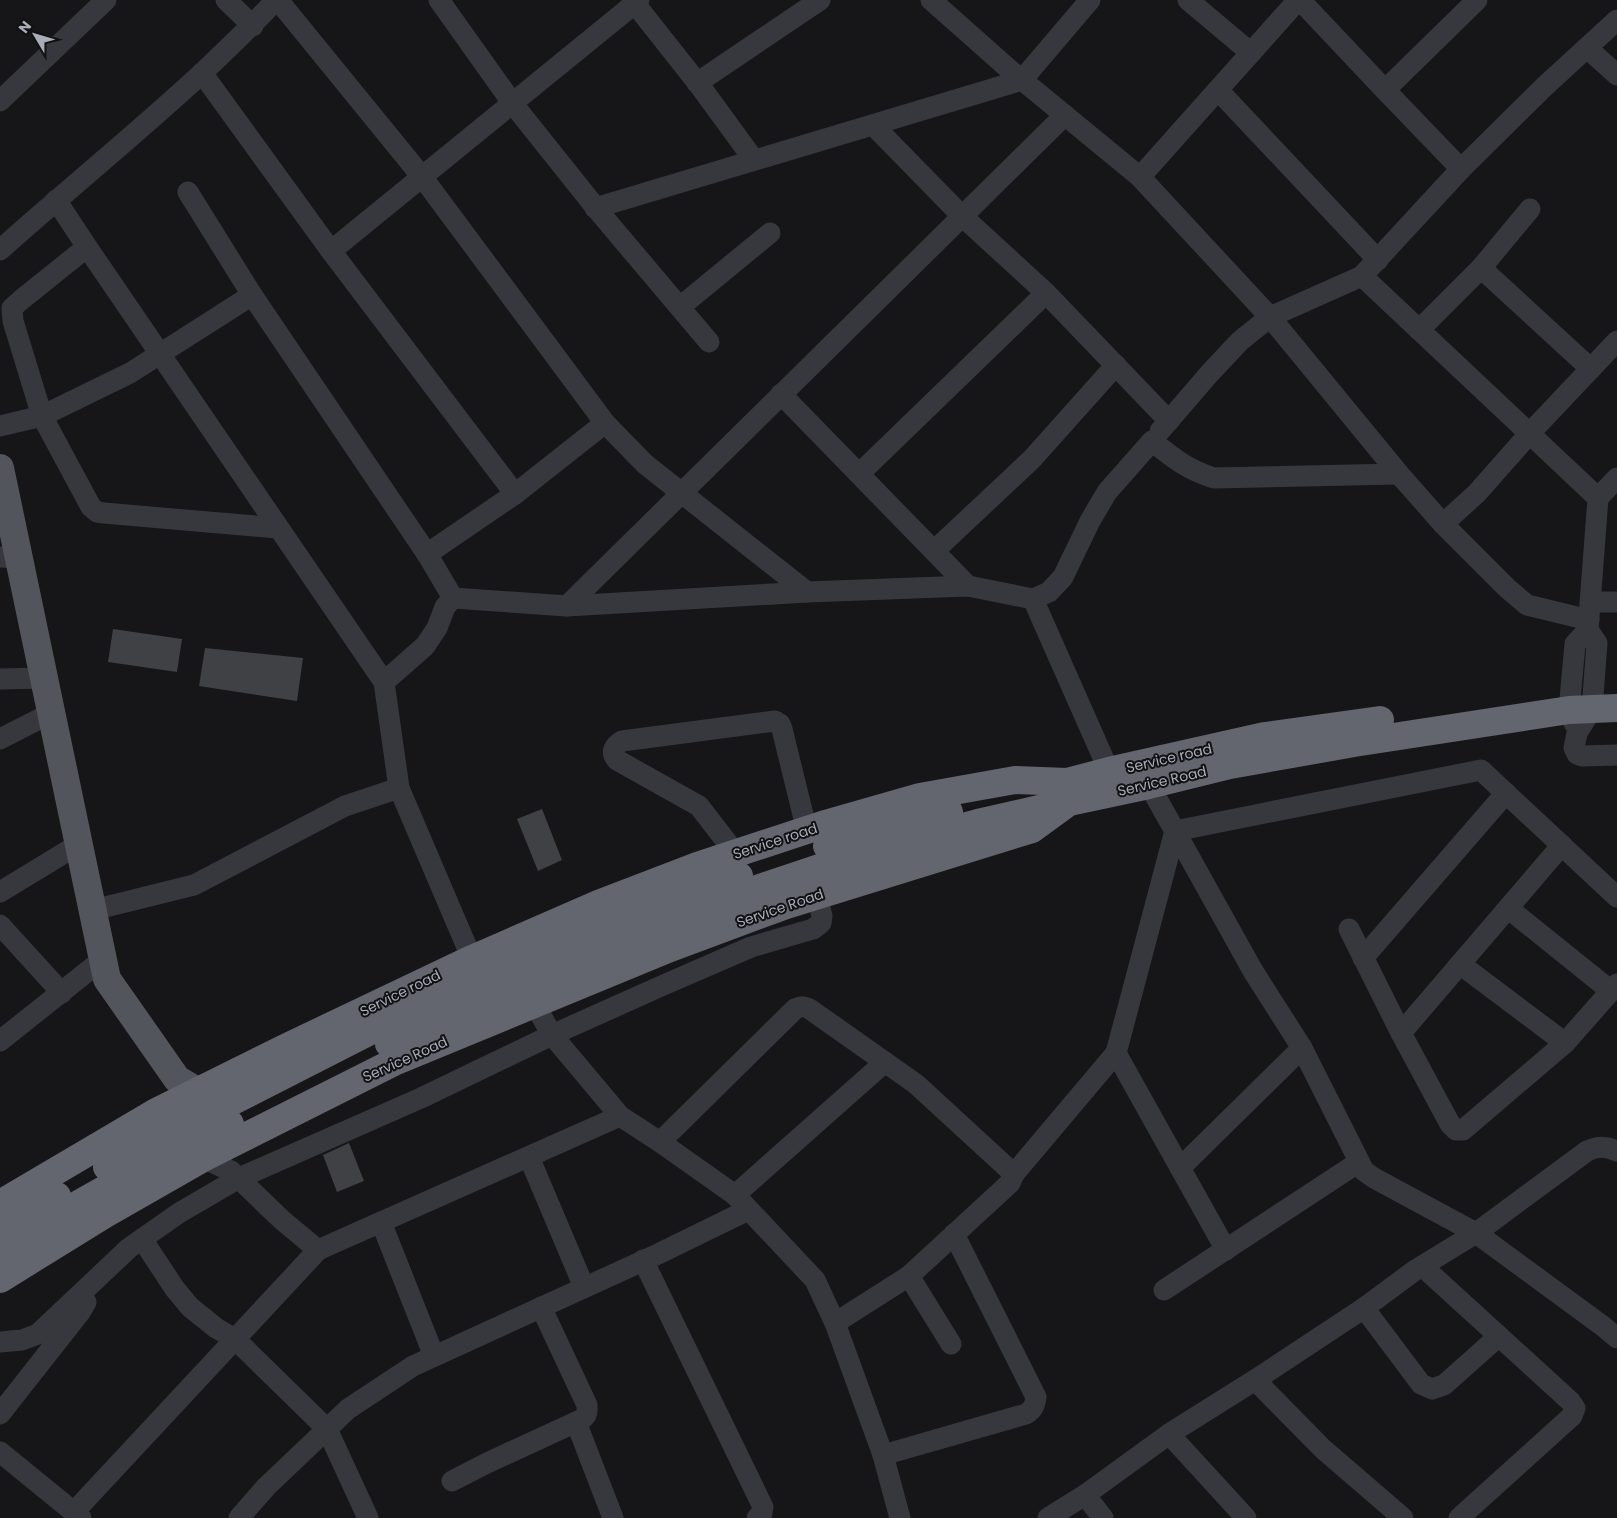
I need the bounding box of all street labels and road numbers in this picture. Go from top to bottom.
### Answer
street label: Service road [1124,738,1214,778]
street label: Service Road [1116,761,1208,801]
street label: Service road [730,818,820,864]
street label: Service Road [734,884,826,932]
street label: Service road [356,965,444,1021]
street label: Service Road [359,1031,451,1087]

